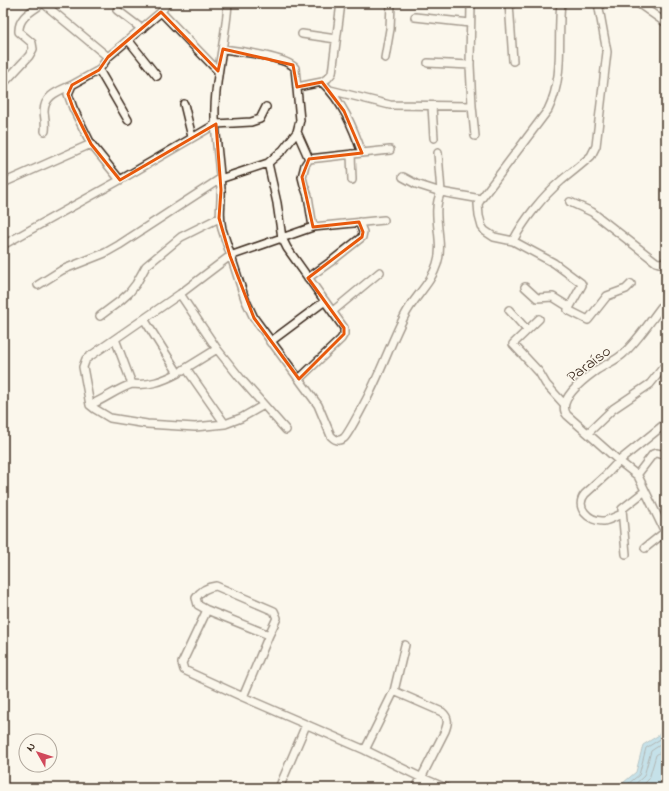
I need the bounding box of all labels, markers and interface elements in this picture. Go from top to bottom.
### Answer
street label: Paraíso [562,340,616,389]
north arrow [18,733,58,773]
text: N [22,739,40,755]

